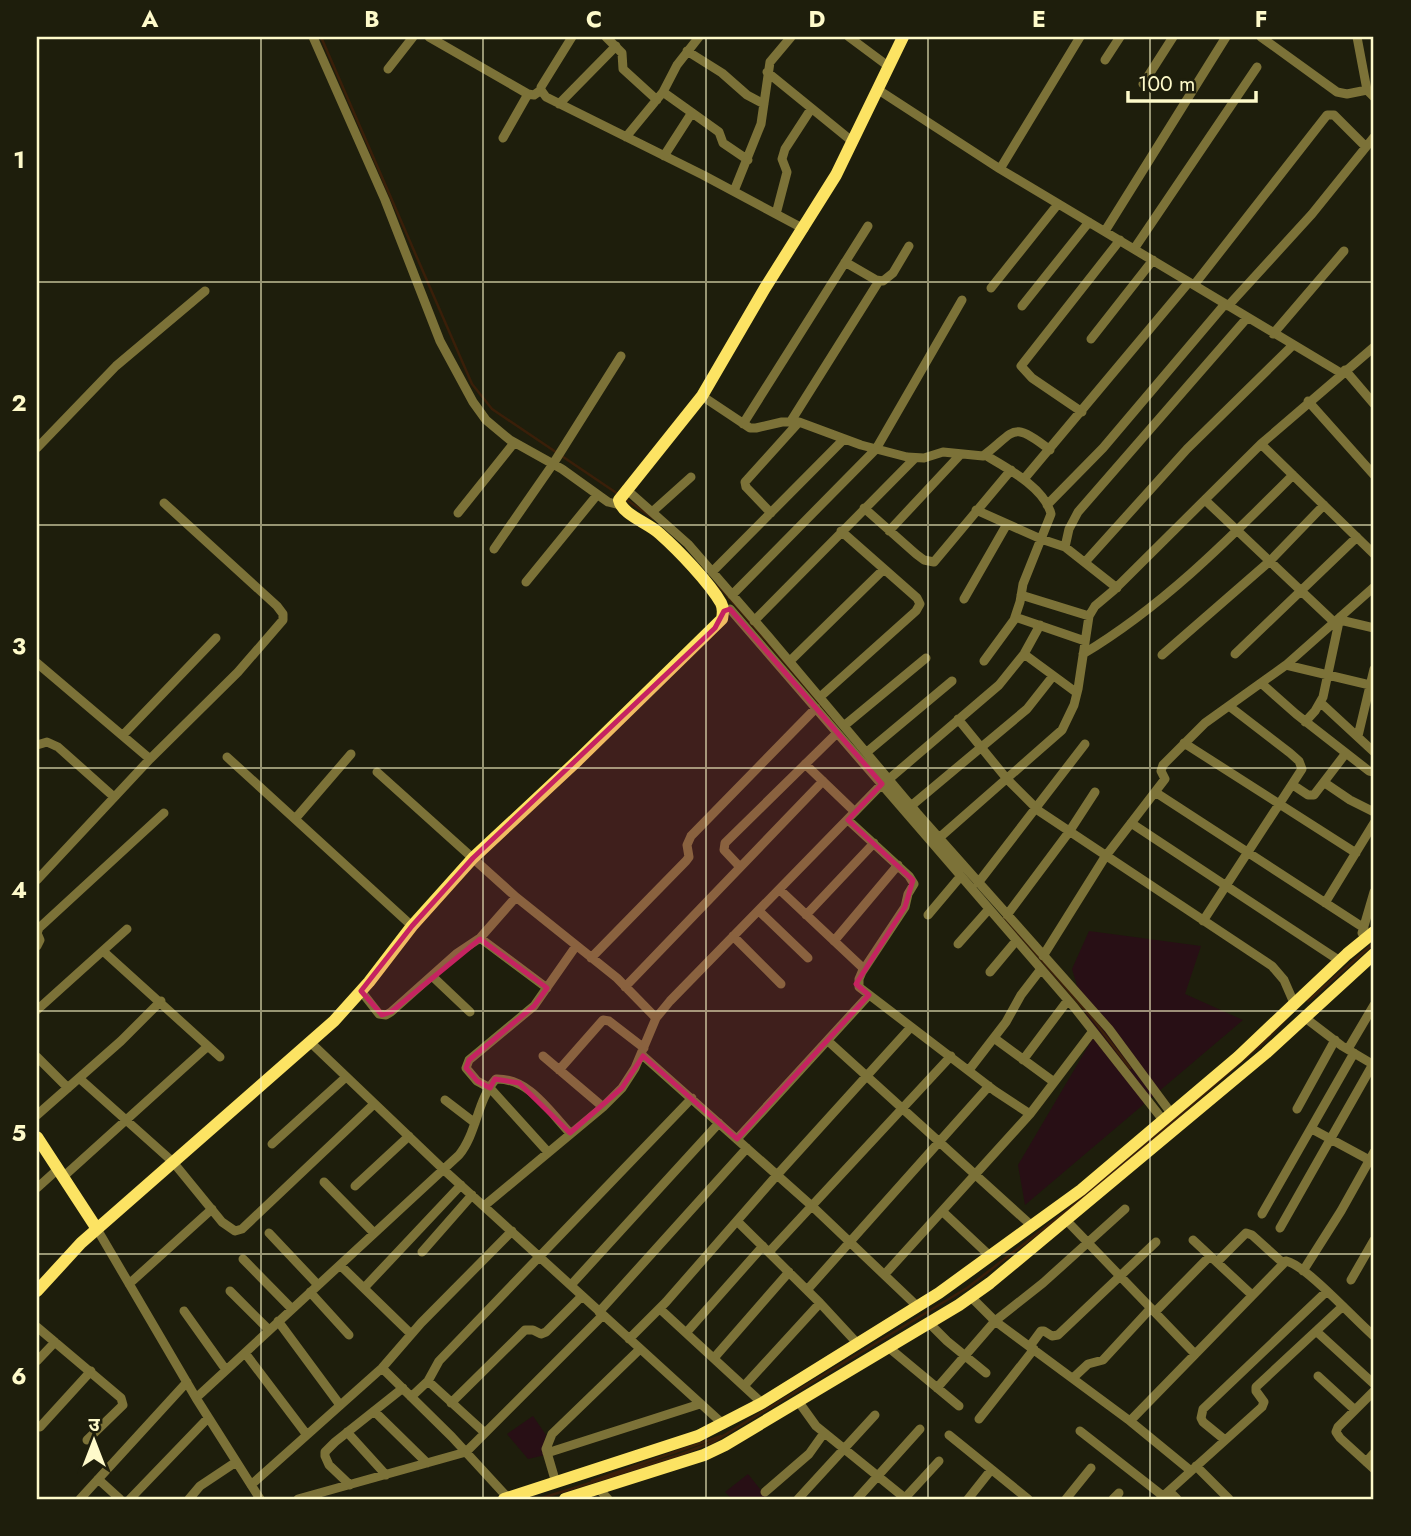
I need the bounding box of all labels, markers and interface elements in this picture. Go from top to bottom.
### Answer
text: A [141,2,159,36]
text: B [364,2,380,36]
text: C [586,2,602,36]
text: D [809,2,826,36]
text: E [1032,2,1046,36]
text: F [1255,2,1267,36]
scale bar [1128,60,1255,104]
text: 100 m [1138,69,1195,99]
text: 1 [13,143,25,177]
text: 2 [11,386,27,420]
text: 3 [12,629,26,663]
text: 4 [11,873,27,907]
text: 5 [12,1116,26,1150]
text: 6 [11,1359,27,1393]
north arrow [60,1406,130,1476]
text: उ [88,1411,100,1438]

